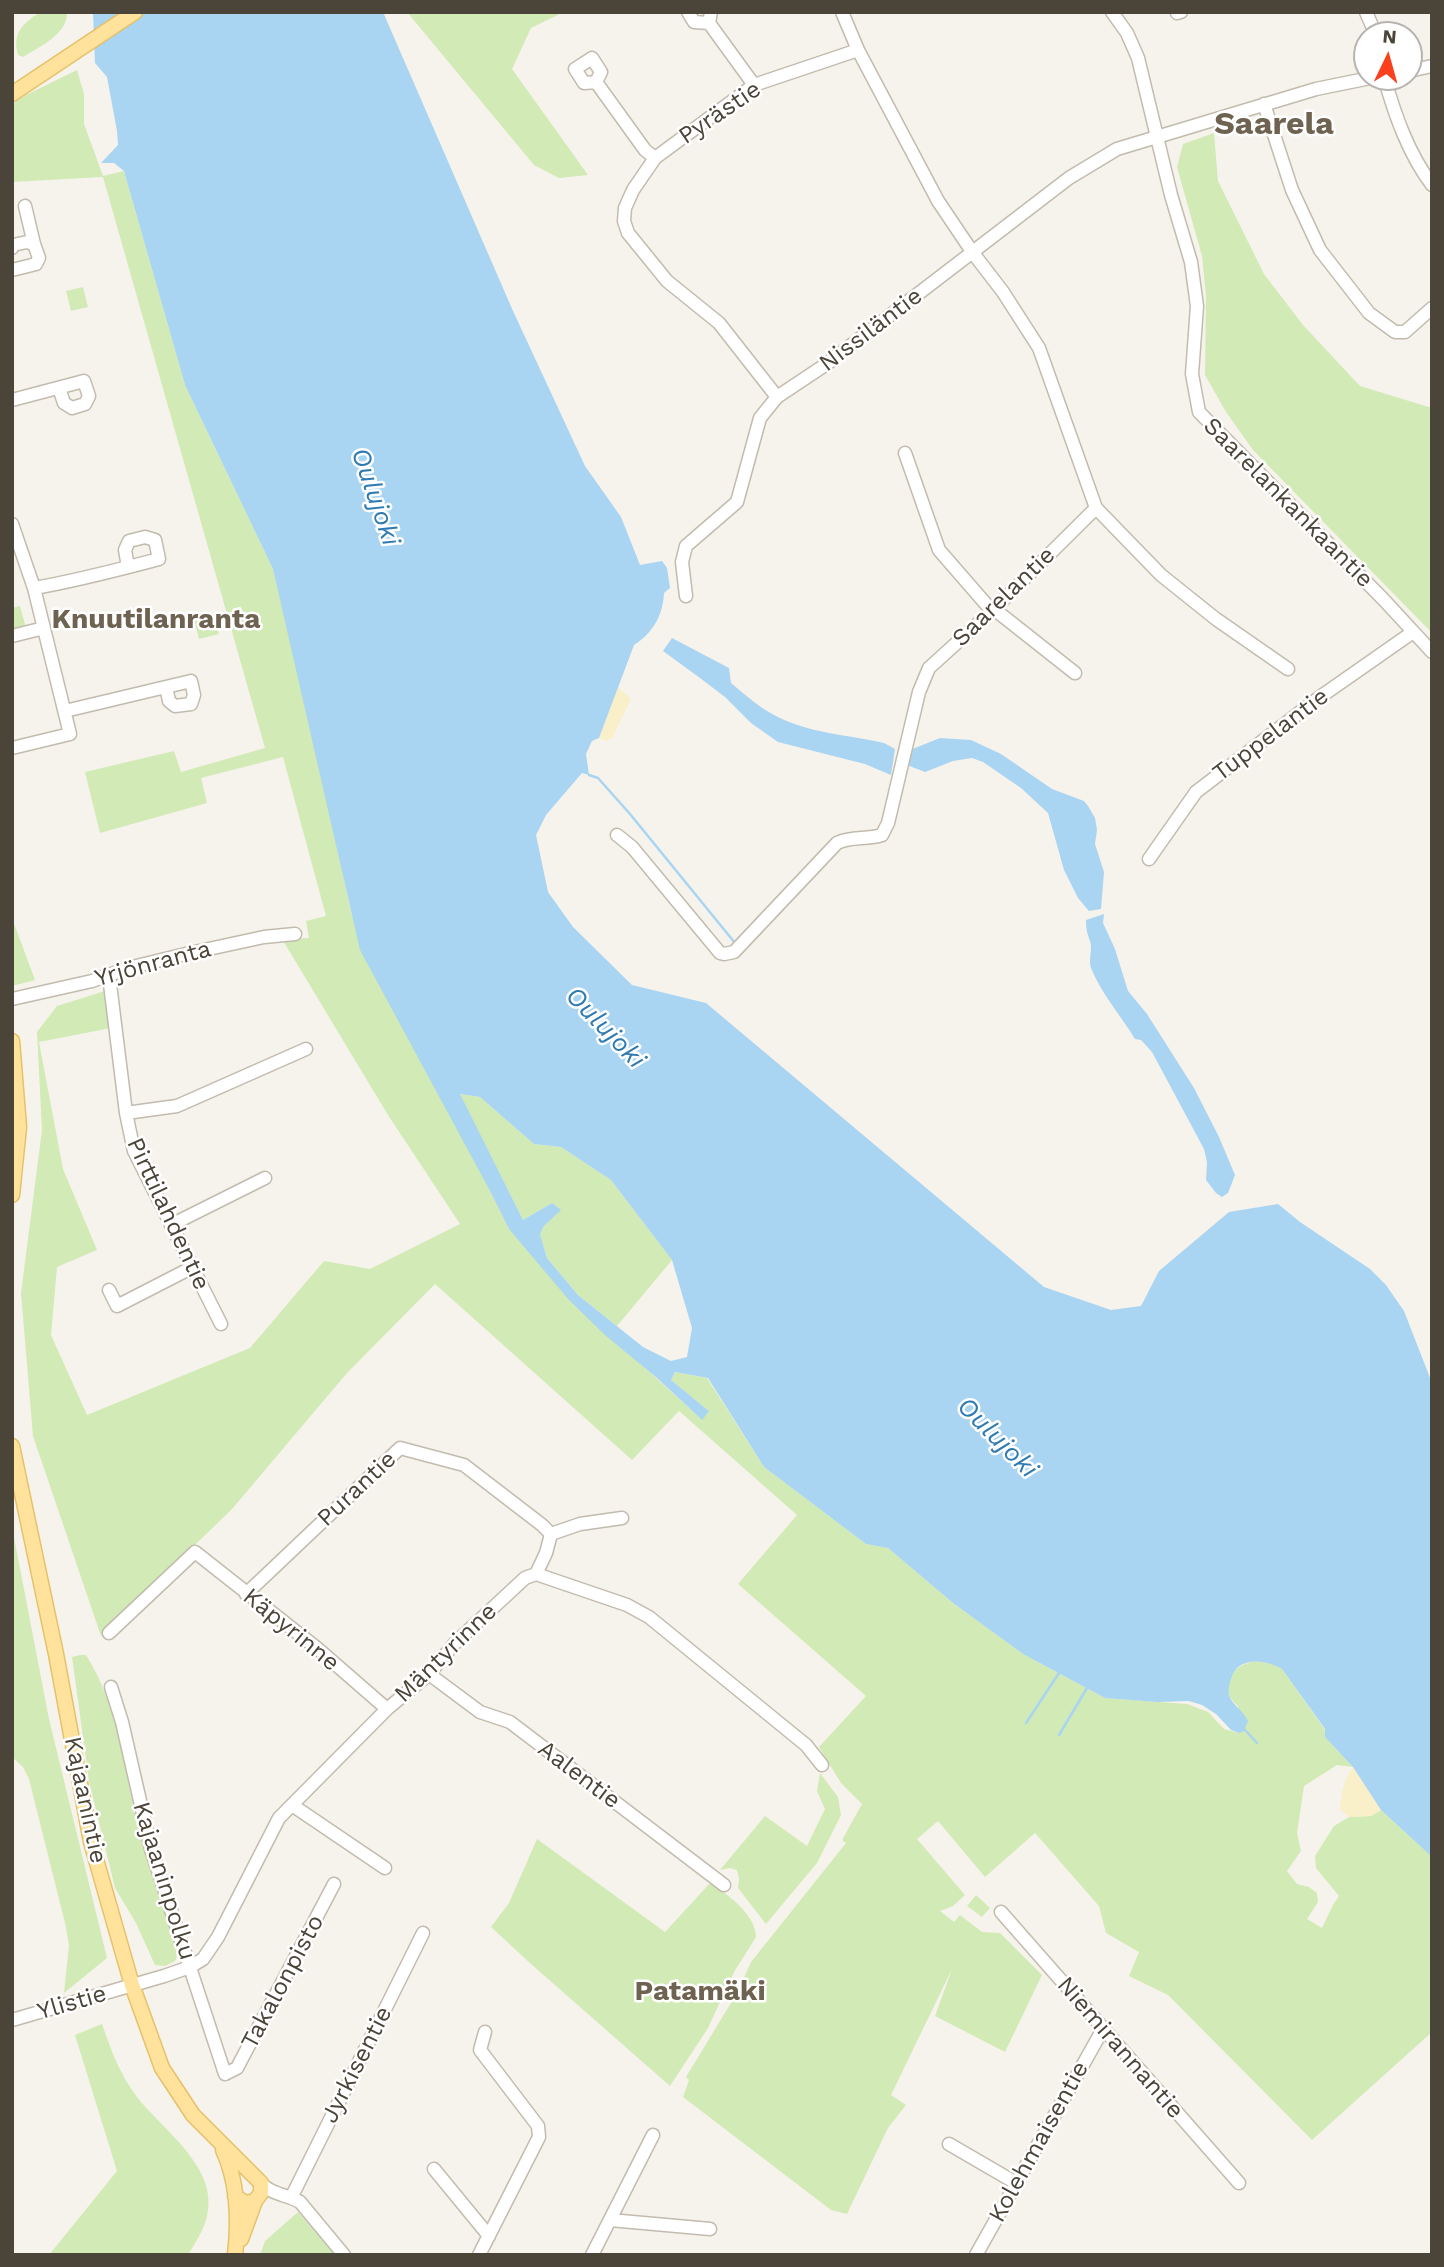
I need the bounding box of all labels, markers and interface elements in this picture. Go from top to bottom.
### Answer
north arrow [1353,21,1423,91]
text: N [1382,25,1398,49]
street label: Pyrästie [673,75,767,151]
district label: Saarela [1214,106,1334,144]
street label: Nissiläntie [814,282,928,378]
street label: Saarelankankaantie [1197,412,1379,594]
water label: Oulujoki [344,444,406,550]
street label: Saarelantie [947,541,1061,653]
district label: Knuutilanranta [52,603,260,637]
street label: Tuppelantie [1207,682,1335,788]
street label: Yrjönranta [92,935,214,993]
water label: Oulujoki [559,981,651,1075]
street label: Pirttilahdentie [120,1133,216,1295]
water label: Oulujoki [950,1391,1044,1485]
street label: Purantie [312,1445,402,1533]
street label: Käpyrinne [237,1582,345,1678]
street label: Mäntyrinne [389,1597,503,1709]
street label: Kajaanintie [58,1734,112,1866]
street label: Aalentie [532,1735,626,1815]
street label: Kajaaninpolku [126,1798,202,1964]
street label: Takalonpisto [236,1910,330,2054]
street label: Niemirannantie [1051,1971,1189,2125]
district label: Patamäki [634,1975,766,2009]
street label: Ylistie [34,1979,110,2027]
street label: Jyrkisentie [315,2002,399,2128]
street label: Kolehmaisentie [983,2057,1095,2227]

